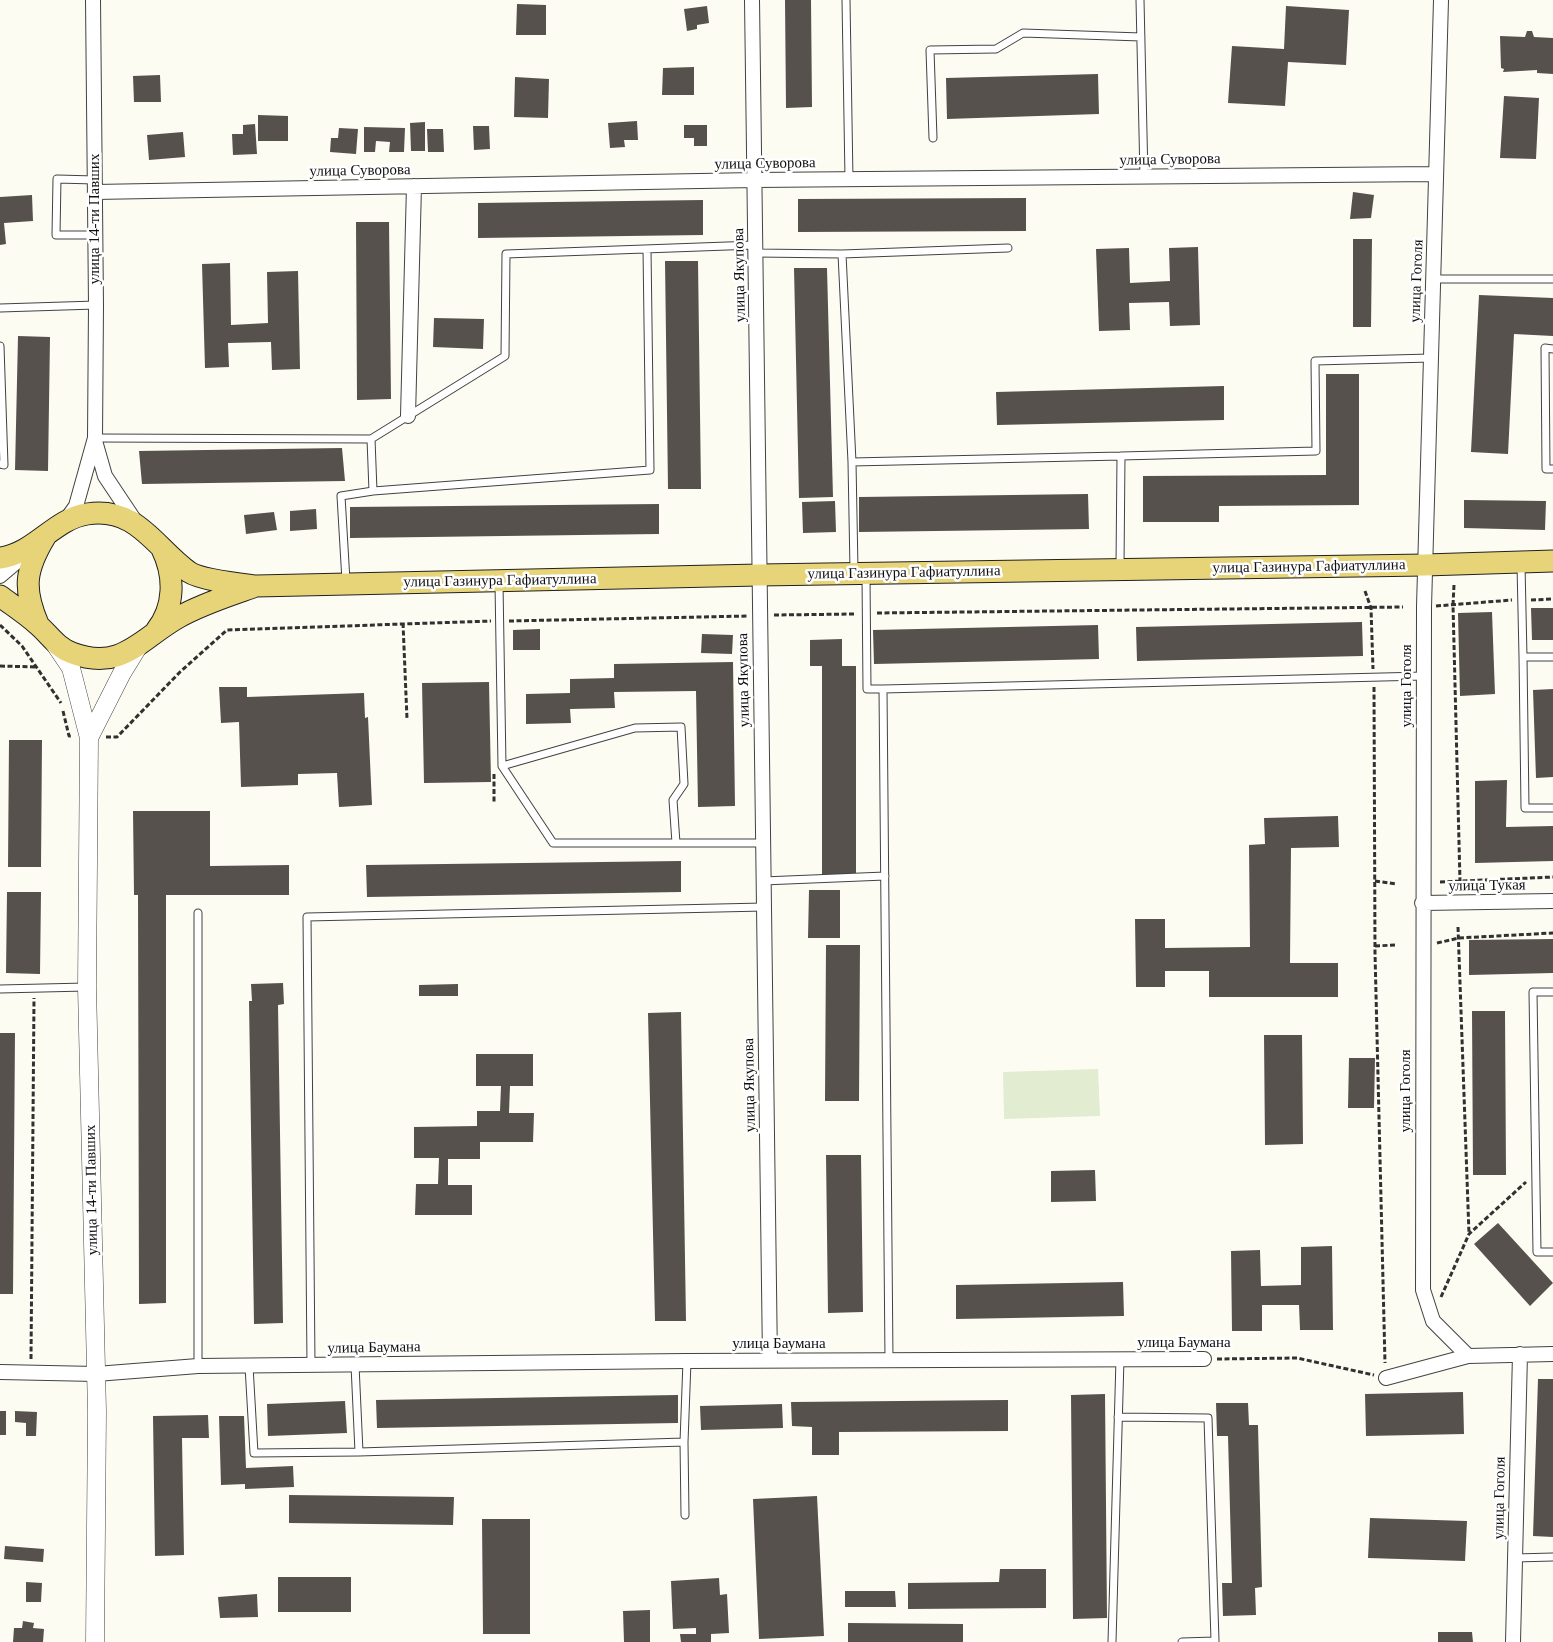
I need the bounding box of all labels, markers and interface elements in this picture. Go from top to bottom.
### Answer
street label: улица Суворова [1119,150,1221,170]
street label: улица 14-ти Павших [86,154,104,284]
street label: улица Суворова [714,154,816,174]
street label: улица Суворова [309,161,411,181]
street label: улица Якупова [730,228,750,322]
street label: улица Гоголя [1407,239,1427,323]
street label: улица Газинура Гафиатуллина [1212,556,1406,578]
street label: улица Газинура Гафиатуллина [807,562,1001,584]
street label: улица Газинура Гафиатуллина [403,570,597,592]
street label: улица Якупова [734,633,754,727]
street label: улица Гоголя [1398,644,1416,728]
street label: улица Тукая [1448,876,1526,896]
street label: улица Якупова [740,1038,760,1132]
street label: улица Гоголя [1397,1049,1415,1133]
street label: улица 14-ти Павших [82,1124,102,1256]
street label: улица Баумана [1137,1334,1231,1352]
street label: улица Баумана [732,1335,826,1353]
street label: улица Баумана [327,1338,421,1358]
street label: улица Гоголя [1490,1456,1510,1540]

